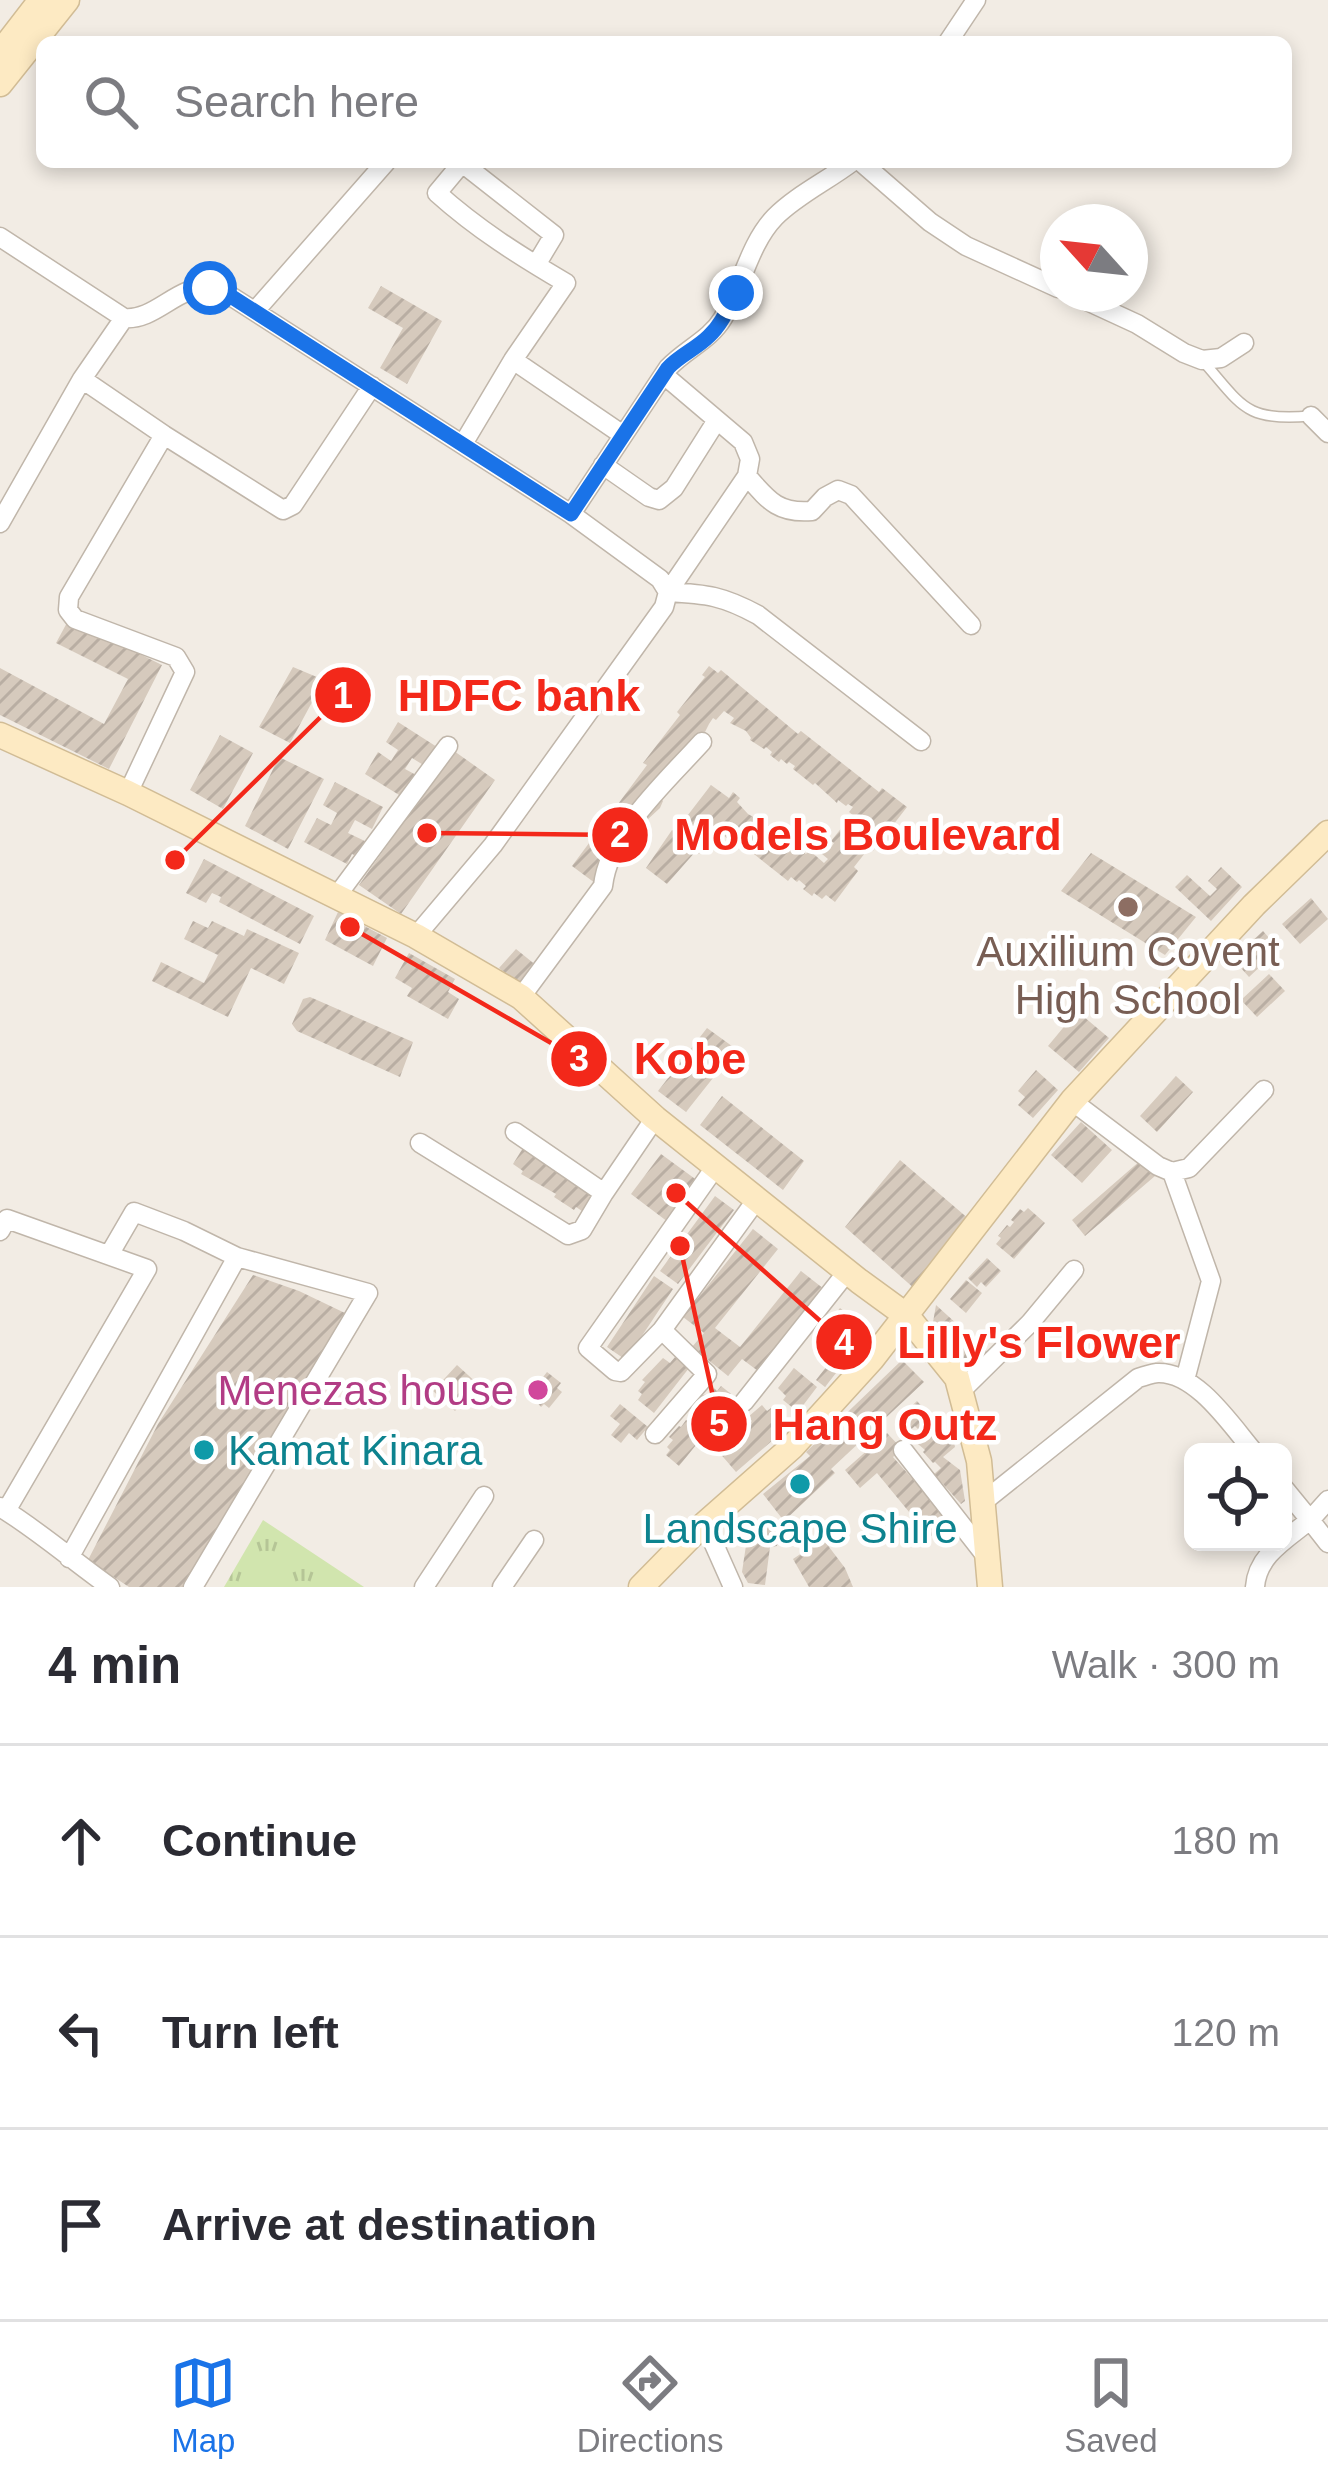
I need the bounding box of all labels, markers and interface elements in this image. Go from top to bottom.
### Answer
search box [36,36,1292,168]
icon: search [78,69,144,135]
text: Search here [174,76,419,127]
north arrow [1040,204,1148,312]
route start [183,261,237,315]
route end [709,266,763,320]
callout: HDFC bank [313,655,664,736]
text: HDFC bank [398,670,641,721]
text: 1 [333,675,353,716]
callout: Models Boulevard [590,794,1086,875]
text: Models Boulevard [674,809,1062,860]
text: 2 [610,814,630,855]
marker: Auxilium Covent High School [1115,894,1141,920]
place label: Auxilium Covent High School [976,928,1280,1023]
callout: Kobe [549,1018,770,1099]
text: Kobe [634,1033,746,1084]
text: 3 [569,1038,589,1079]
callout: Lilly's Flower [814,1302,1205,1383]
text: Lilly's Flower [897,1317,1181,1368]
text: 4 [834,1322,854,1363]
place label: Menezas house [217,1367,514,1414]
marker: Menezas house [525,1377,551,1403]
callout: Hang Outz [689,1383,1022,1464]
text: Hang Outz [773,1399,997,1450]
text: 5 [709,1403,729,1444]
place label: Kamat Kinara [228,1427,483,1474]
marker: Kamat Kinara [191,1437,217,1463]
map controls [1184,1443,1292,1551]
button: locate [1184,1443,1292,1551]
marker: Landscape Shire [787,1471,813,1497]
place label: Landscape Shire [642,1505,958,1552]
text: 4 min [48,1637,181,1694]
text: Walk · 300 m [1052,1643,1280,1686]
icon: ahead [48,1808,114,1874]
text: Continue [162,1815,357,1866]
text: 180 m [1172,1819,1280,1862]
icon: left [48,2000,114,2066]
text: Turn left [162,2007,339,2058]
text: 120 m [1172,2011,1280,2054]
icon: arrive [48,2192,114,2258]
text: Arrive at destination [162,2199,597,2250]
tab: Map [170,2350,236,2460]
tab: Directions [577,2350,724,2460]
tab: Saved [1064,2350,1158,2460]

